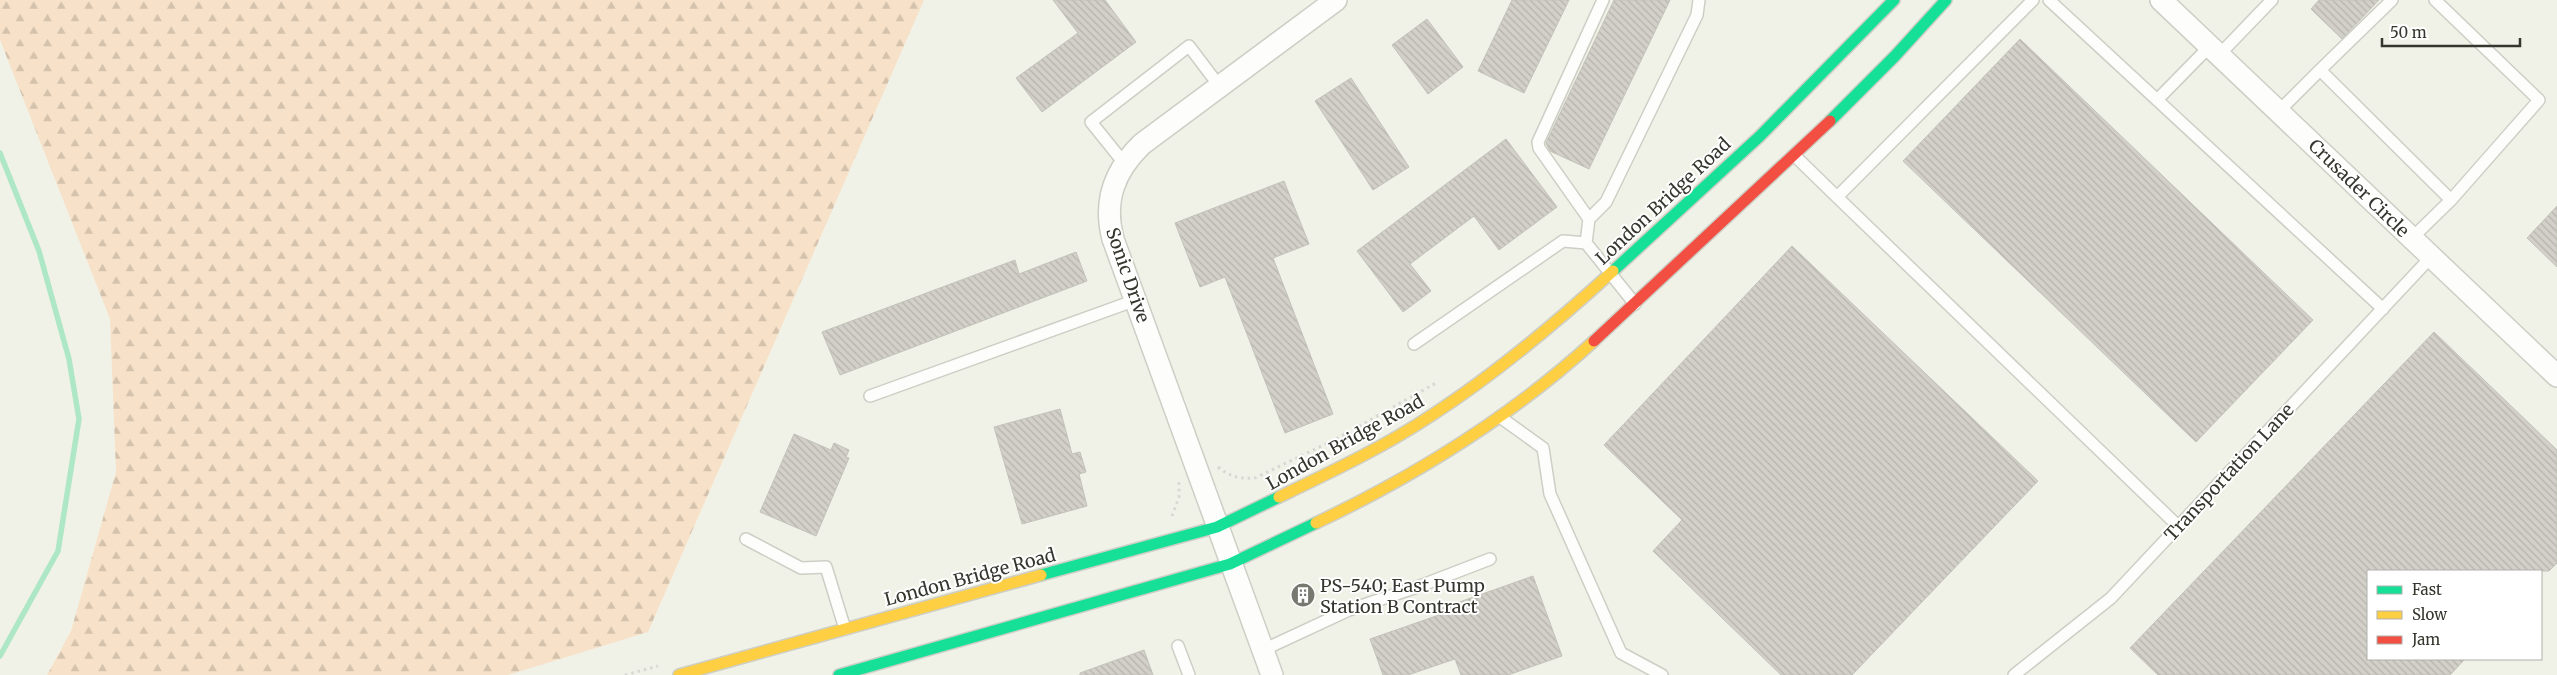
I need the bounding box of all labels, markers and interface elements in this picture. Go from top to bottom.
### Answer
scale bar [2382,15,2520,47]
text: 50 m [2390,23,2427,42]
street label: London Bridge Road [1591,132,1735,270]
street label: Crusader Circle [2304,134,2414,242]
street label: Sonic Drive [1101,224,1155,326]
street label: London Bridge Road [1262,389,1428,495]
street label: Transportation Lane [2159,398,2299,546]
street label: London Bridge Road [882,543,1058,611]
legend [2367,570,2542,660]
place label: PS-540; East Pump Station B Contract [1320,574,1485,618]
text: Fast [2412,580,2442,599]
building icon: PS-540; East Pump Station B Contract [1290,582,1316,608]
text: Slow [2412,605,2447,624]
text: Jam [2411,630,2440,649]

